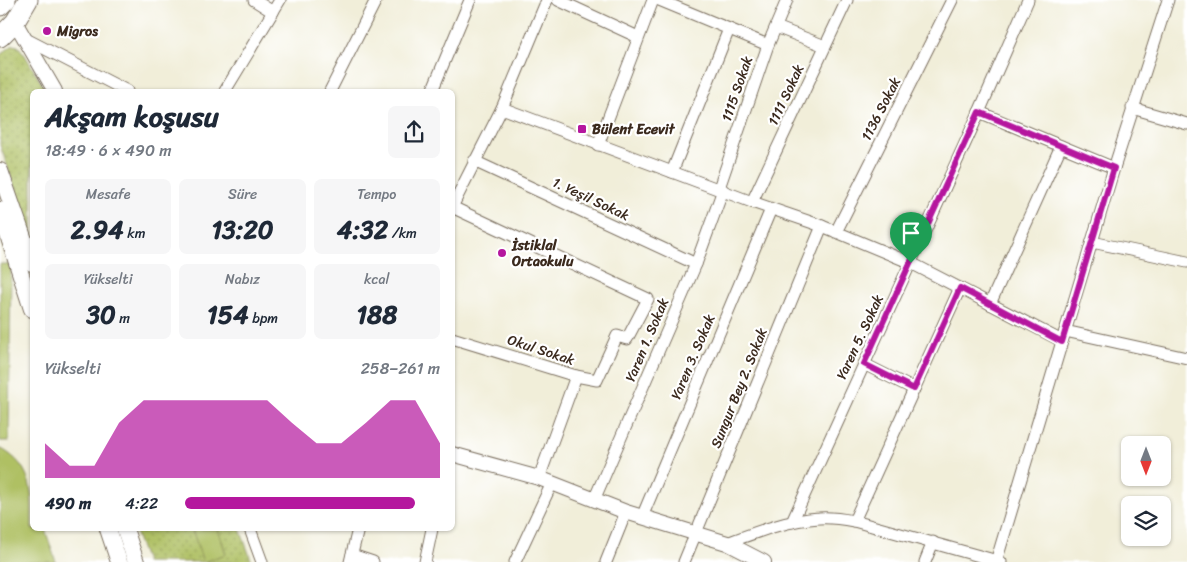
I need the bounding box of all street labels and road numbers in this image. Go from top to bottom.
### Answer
street label: 1115 Sokak [714,52,760,125]
street label: 1111 Sokak [761,60,811,130]
street label: 1136 Sokak [854,72,908,145]
street label: 1. Yeşil Sokak [548,170,634,228]
street label: Yaren 5. Sokak [829,290,891,384]
street label: Yaren 1. Sokak [618,294,676,386]
street label: Yaren 3. Sokak [664,310,722,404]
street label: Sungur Bey 2. Sokak [703,323,775,452]
street label: Okul Sokak [504,327,578,373]

